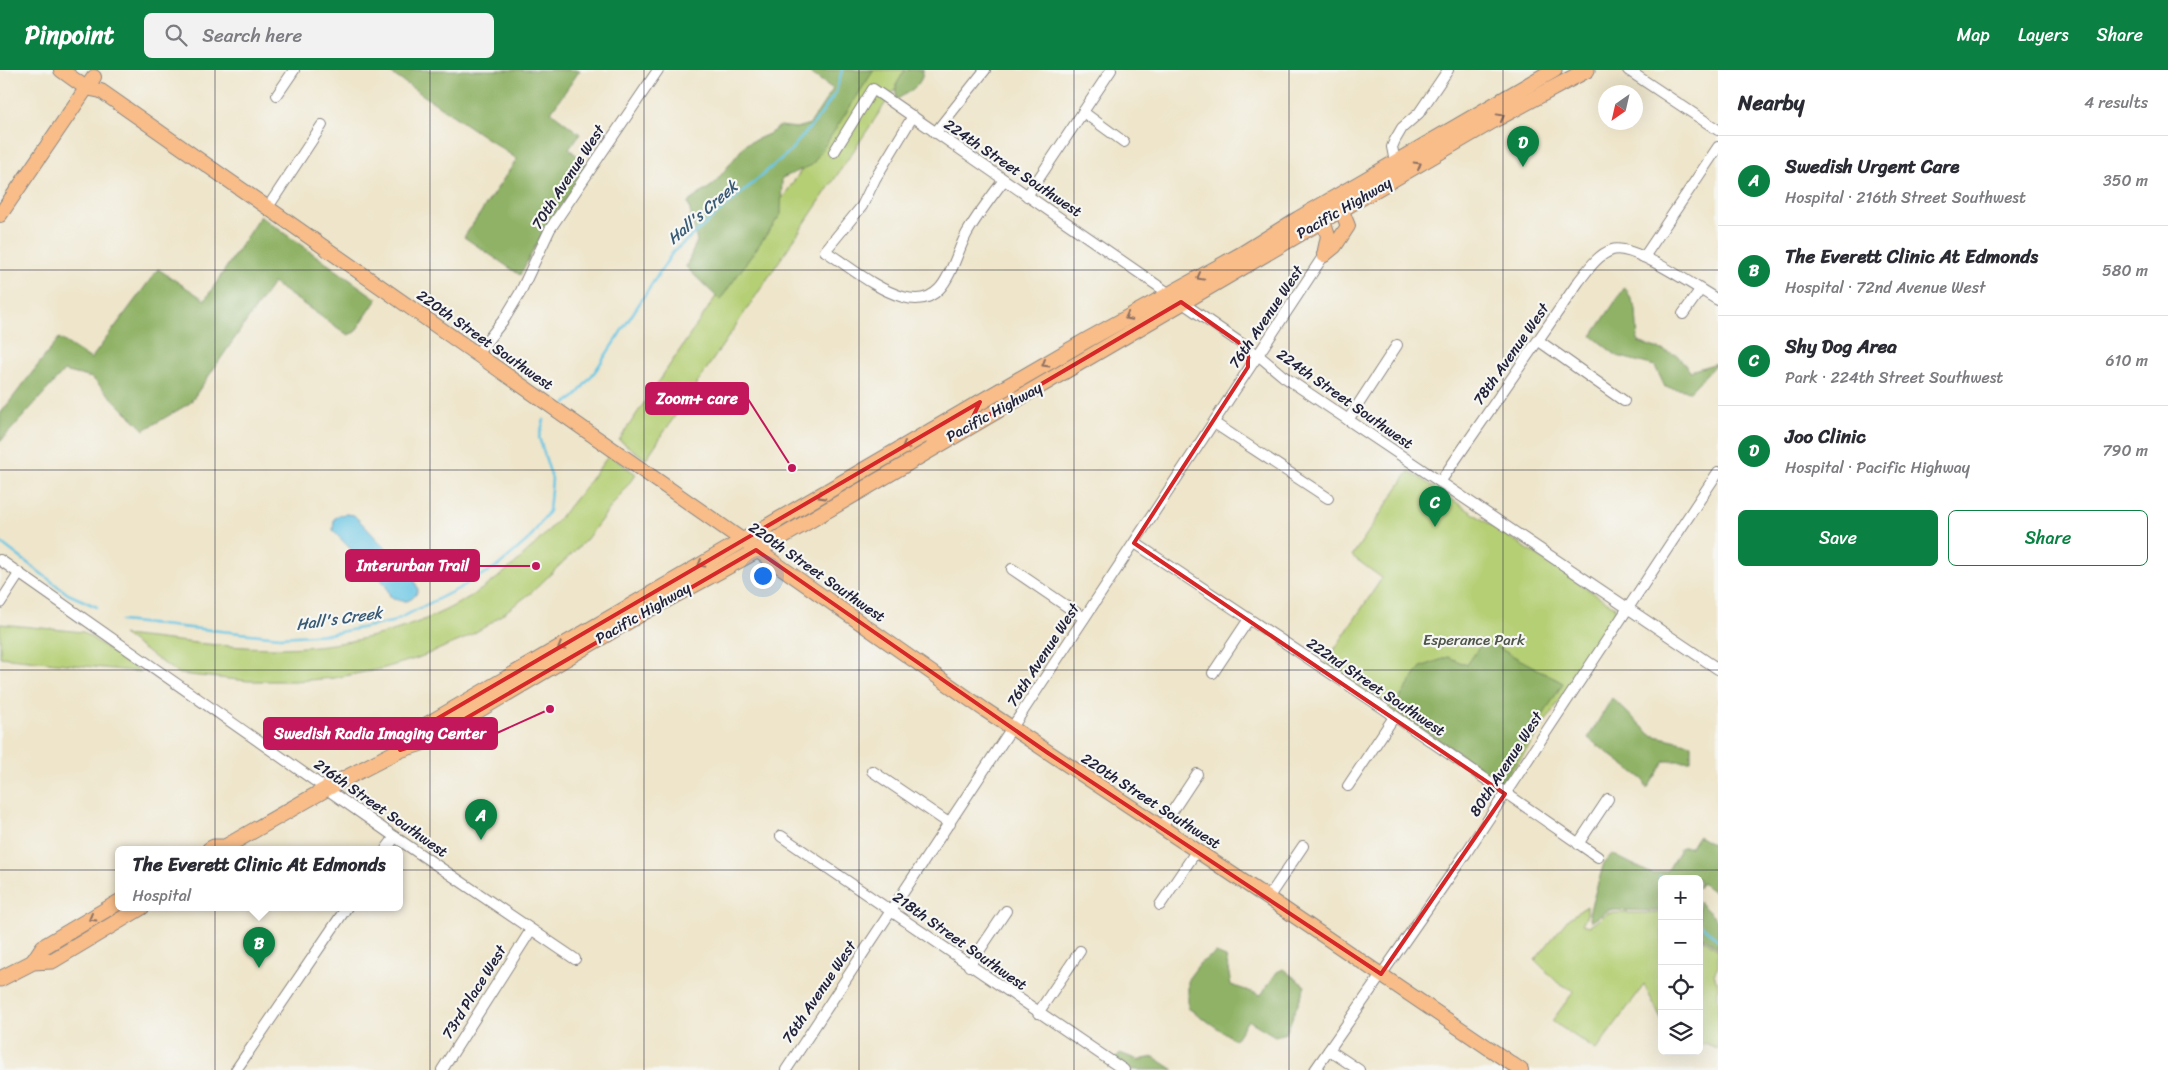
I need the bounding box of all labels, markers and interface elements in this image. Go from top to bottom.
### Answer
search box [144,13,494,58]
text: Pinpoint [25,14,114,56]
text: Search here [202,19,302,52]
text: Map [1957,19,1990,51]
text: Layers [2018,19,2069,51]
text: Share [2097,19,2143,51]
icon: search [162,21,190,49]
text: Nearby [1738,84,1804,122]
north arrow [1598,85,1643,130]
text: 4 results [2084,88,2148,117]
street label: 224th Street Southwest [939,112,1088,224]
one-way arrow [1495,113,1504,123]
street label: 70th Avenue West [524,119,612,235]
pin: D [1507,126,1539,167]
text: Swedish Urgent Care [1785,150,1959,183]
one-way arrow [1413,162,1422,172]
text: A [1749,166,1759,195]
text: 350 m [2103,166,2148,195]
street label: Pacific Highway [1291,170,1397,246]
water label: Hall's Creek [660,171,746,252]
text: Hospital · 216th Street Southwest [1785,183,2026,212]
text: The Everett Clinic At Edmonds [1785,240,2038,273]
text: B [1749,256,1759,285]
text: 580 m [2102,256,2148,285]
street label: 76th Avenue West [1222,259,1311,374]
one-way arrow [1196,271,1205,281]
text: Hospital · 72nd Avenue West [1785,273,1986,302]
street label: 220th Street Southwest [411,283,559,397]
street label: 78th Avenue West [1466,297,1557,411]
one-way arrow [1125,311,1134,321]
text: Shy Dog Area [1785,330,1897,363]
street label: 224th Street Southwest [1271,342,1419,456]
text: C [1749,346,1759,375]
text: 610 m [2105,346,2148,375]
one-way arrow [1041,358,1050,368]
text: Park · 224th Street Southwest [1785,363,2003,392]
street label: Pacific Highway [941,375,1047,449]
callout: Zoom+ care [646,383,748,414]
text: Zoom+ care [655,384,739,413]
text: Joo Clinic [1785,420,1866,453]
text: D [1749,436,1759,465]
text: 790 m [2102,436,2148,465]
one-way arrow [901,440,910,450]
text: Hospital · Pacific Highway [1785,453,1970,482]
pin: C [1419,486,1451,527]
one-way arrow [817,489,826,499]
button: Save [1738,510,1938,566]
button: Share [1948,510,2148,566]
street label: 220th Street Southwest [743,515,891,629]
callout: Interurban Trail [346,550,479,581]
text: Interurban Trail [356,551,471,580]
one-way arrow [697,558,706,568]
your location [750,563,776,589]
street label: Pacific Highway [590,575,696,651]
street label: 76th Avenue West [1000,597,1087,712]
water label: Hall's Creek [294,598,386,639]
park label: Esperance Park [1423,627,1526,653]
street label: 222nd Street Southwest [1301,631,1451,744]
one-way arrow [557,640,566,650]
street label: 80th Avenue West [1462,705,1550,822]
callout: Swedish Radia Imaging Center [264,718,497,749]
text: Swedish Radia Imaging Center [273,719,488,748]
street label: 220th Street Southwest [1076,746,1226,856]
street label: 216th Street Southwest [308,752,454,864]
pin: A [465,799,497,840]
popup [115,846,403,911]
text: The Everett Clinic At Edmonds [133,848,385,881]
map controls [1658,875,1703,1055]
button: + [1658,875,1703,920]
text: Hospital [133,881,191,910]
street label: 218th Street Southwest [887,885,1033,998]
one-way arrow [88,912,97,922]
button: − [1658,920,1703,965]
pin: B [243,927,275,968]
street label: 76th Avenue West [775,934,864,1049]
street label: 73rd Place West [435,939,514,1044]
button: locate [1658,965,1703,1010]
button: layers [1658,1010,1703,1055]

